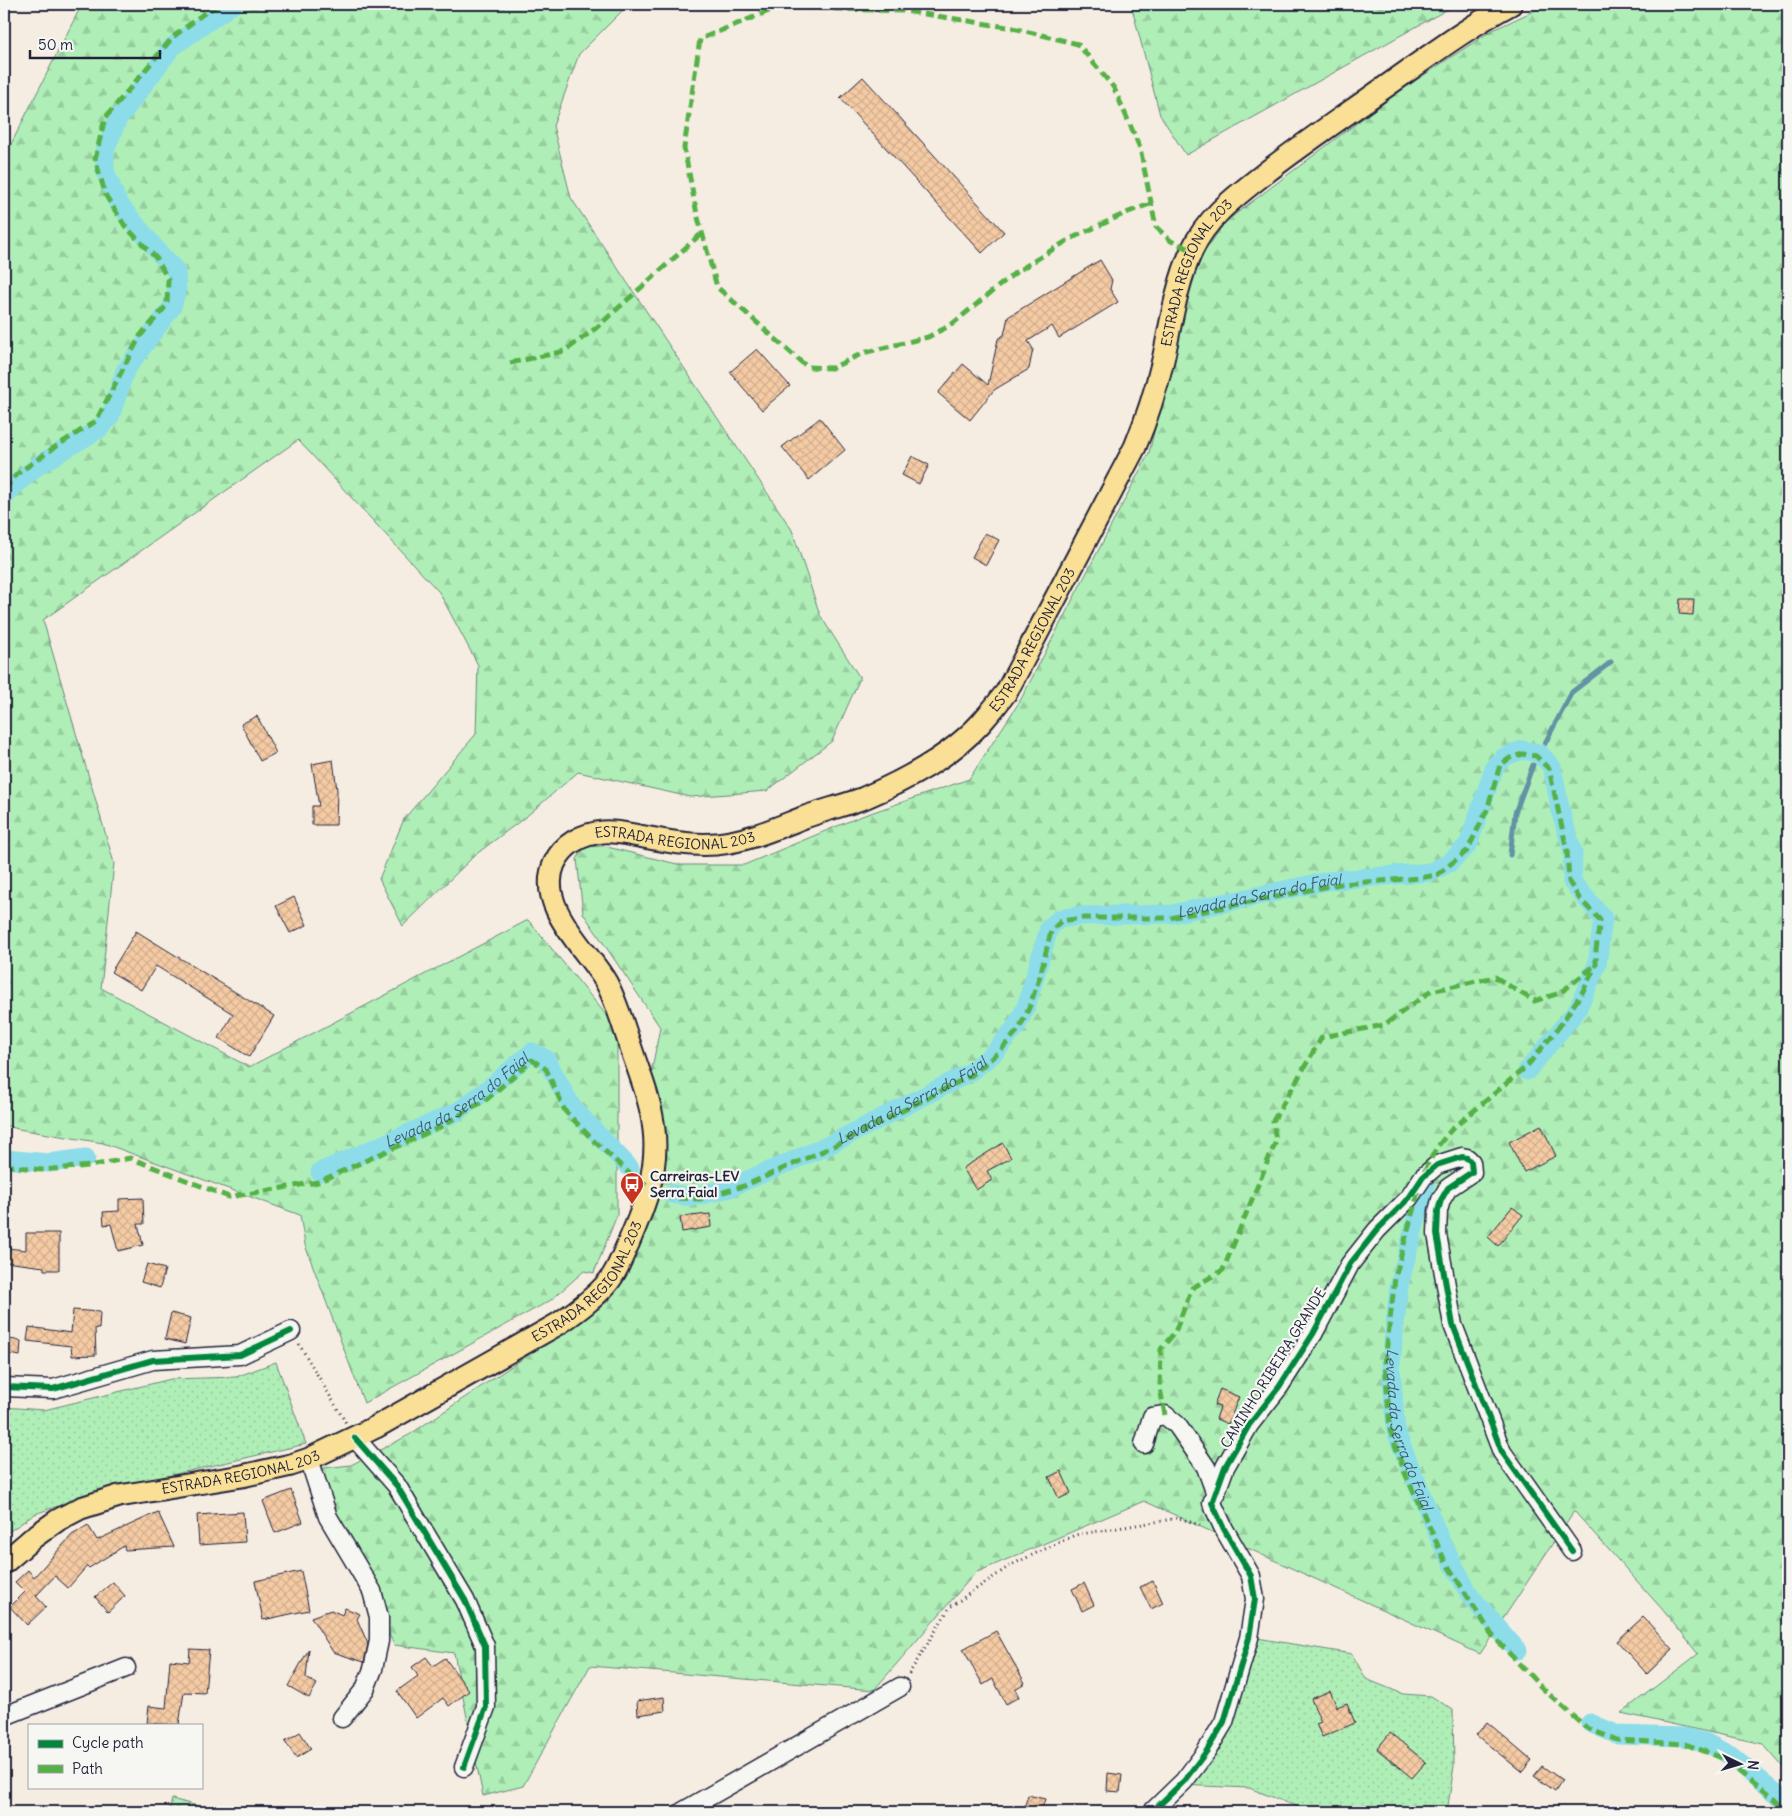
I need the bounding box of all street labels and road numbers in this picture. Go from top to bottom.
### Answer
street label: ESTRADA REGIONAL 203 [1157,195,1236,348]
street label: ESTRADA REGIONAL 203 [985,565,1079,715]
street label: ESTRADA REGIONAL 203 [594,823,757,854]
street label: ESTRADA REGIONAL 203 [528,1218,646,1346]
street label: CAMINHO RIBEIRA GRANDE [1216,1285,1330,1451]
street label: ESTRADA REGIONAL 203 [160,1446,323,1498]

